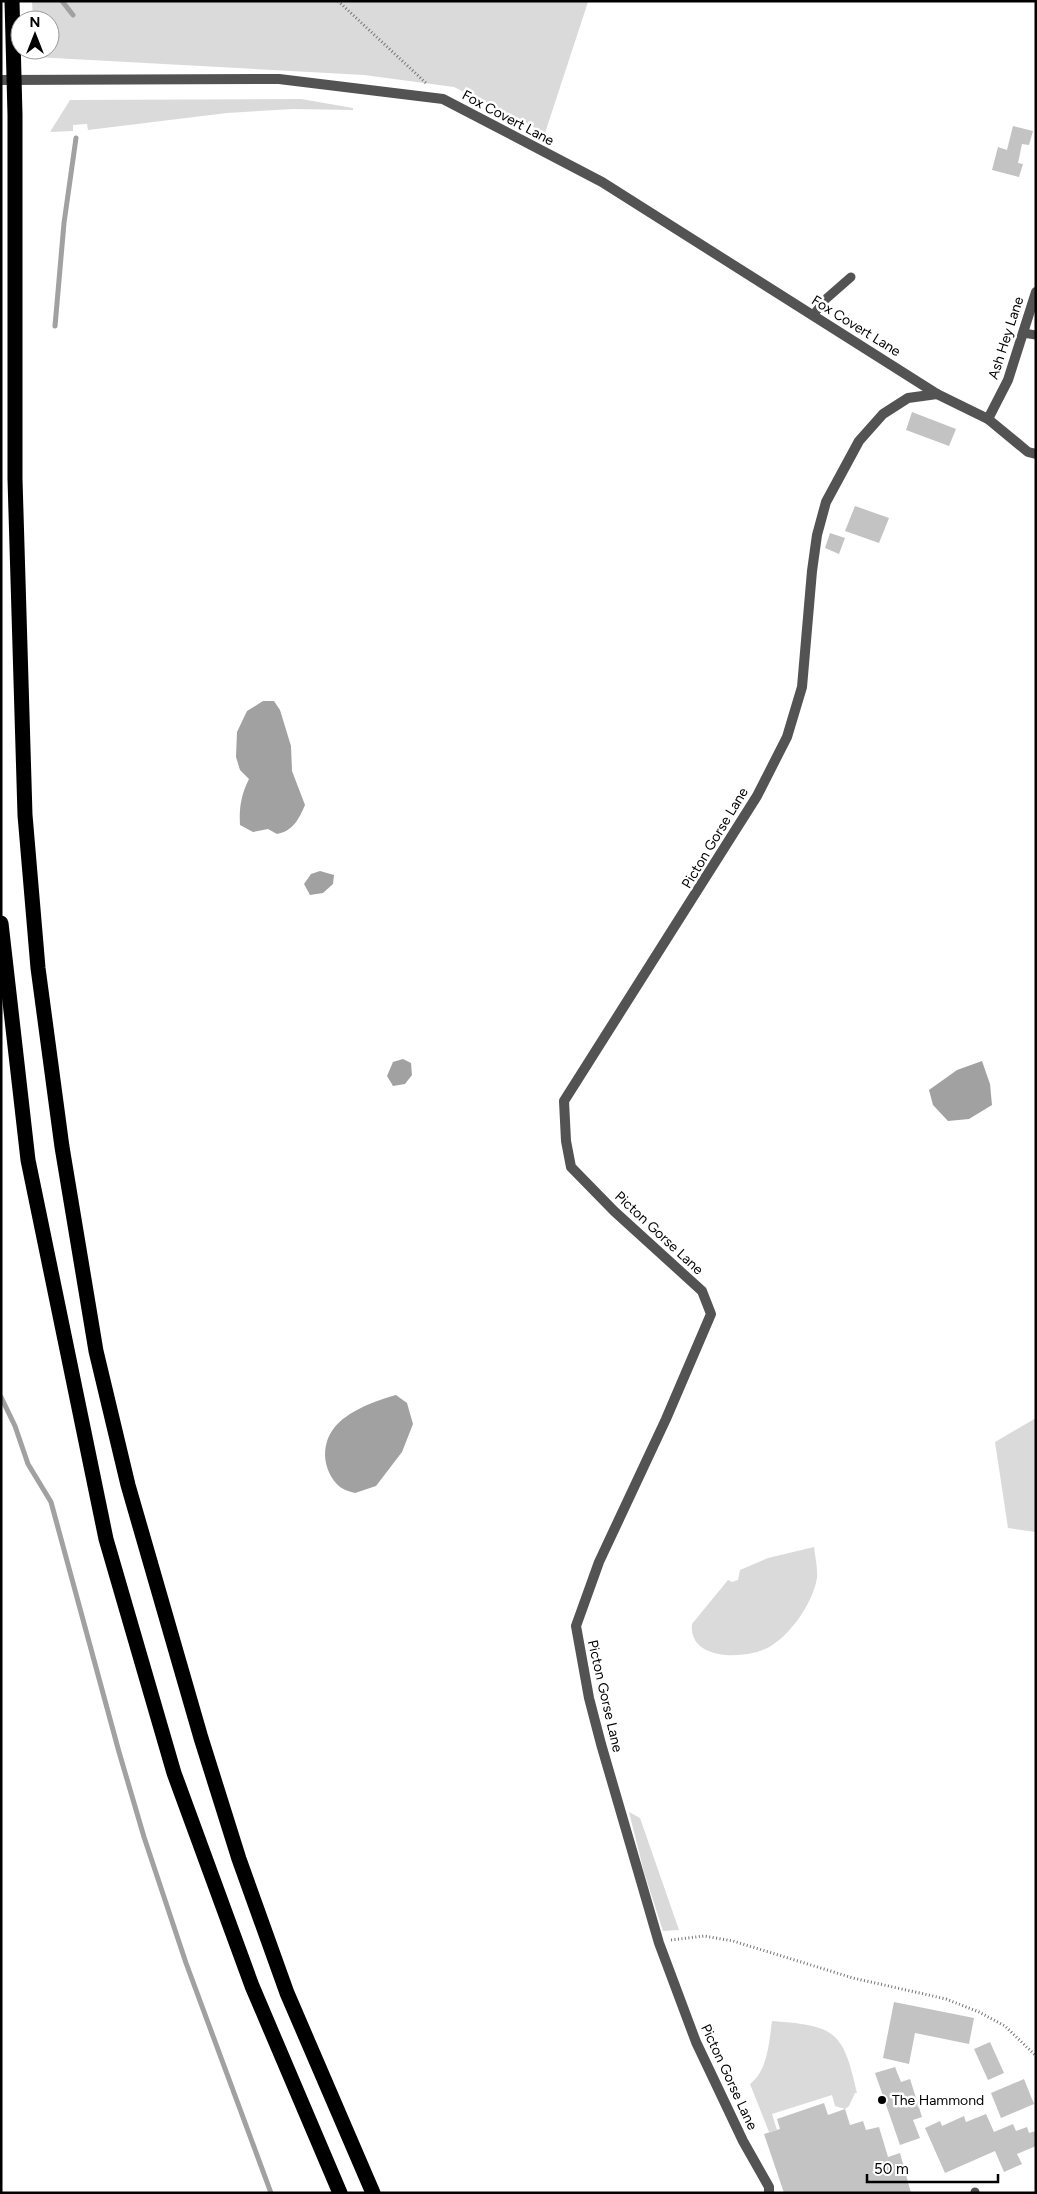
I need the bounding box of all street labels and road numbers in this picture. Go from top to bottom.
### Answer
street label: Fox Covert Lane [459,87,557,150]
street label: Fox Covert Lane [808,292,904,360]
street label: Ash Hey Lane [985,294,1027,381]
street label: Picton Gorse Lane [678,784,752,891]
street label: Picton Gorse Lane [611,1188,707,1279]
street label: Picton Gorse Lane [584,1638,626,1754]
street label: Picton Gorse Lane [697,2021,761,2133]

